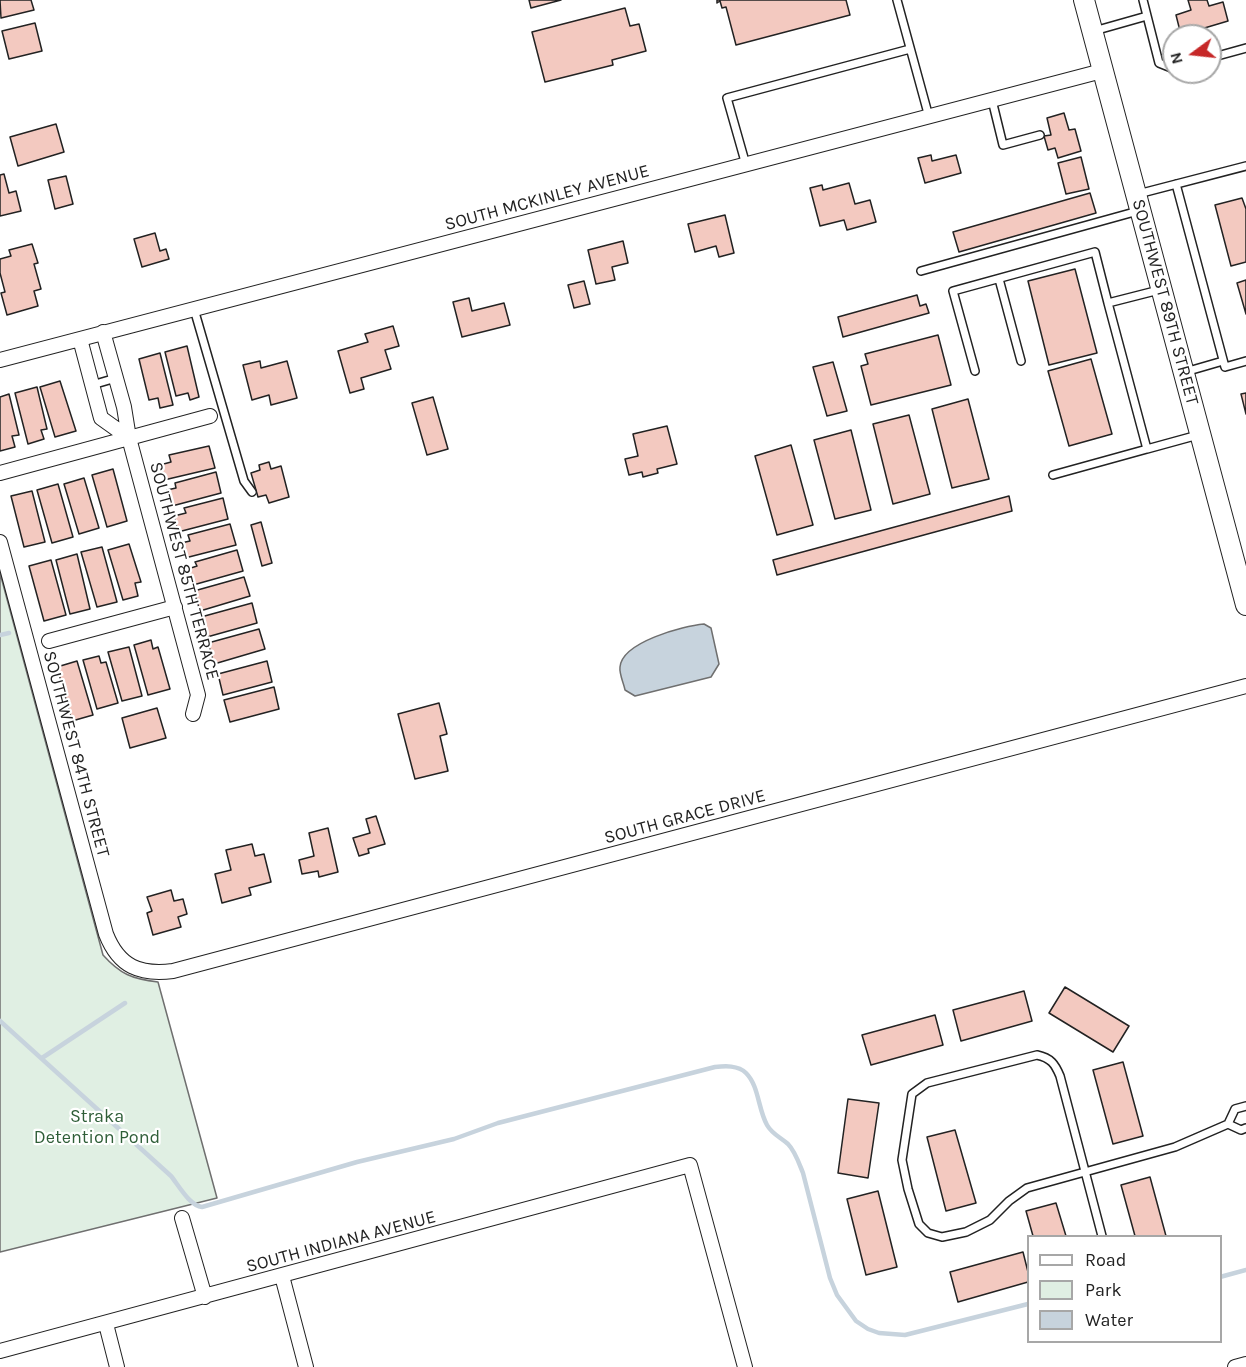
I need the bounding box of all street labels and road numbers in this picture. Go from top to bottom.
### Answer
street label: SOUTH MCKINLEY AVENUE [442,160,652,236]
street label: SOUTHWEST 89TH STREET [1127,197,1203,407]
street label: SOUTHWEST 85TH TERRACE [144,460,224,682]
street label: SOUTHWEST 84TH STREET [38,649,114,859]
street label: SOUTH GRACE DRIVE [602,785,768,849]
street label: SOUTH INDIANA AVENUE [244,1206,438,1278]

